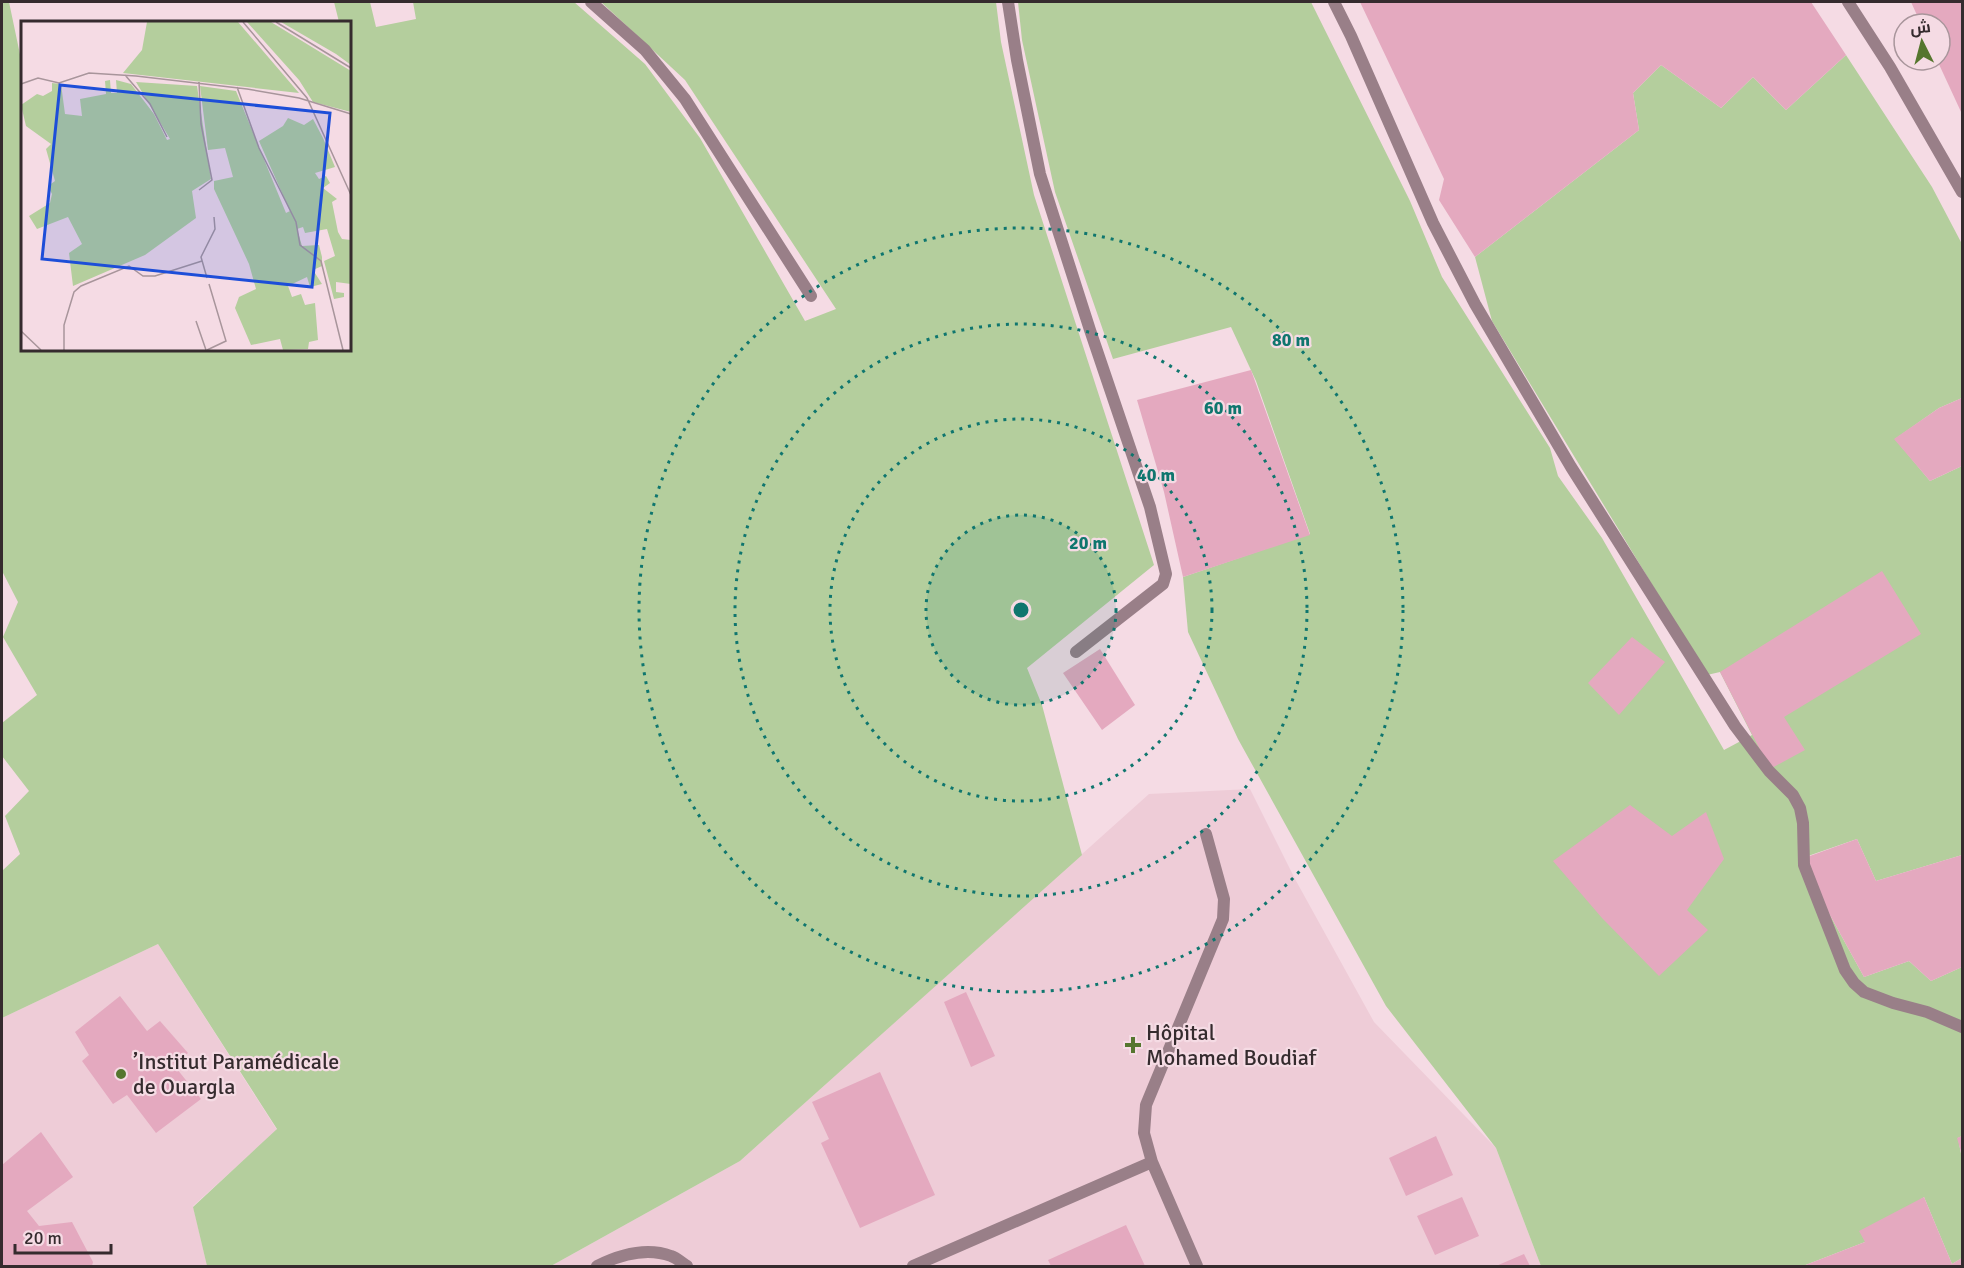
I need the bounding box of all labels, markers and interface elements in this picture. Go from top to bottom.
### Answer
north arrow [1892,12,1952,72]
text: ش [1909,17,1932,39]
inset map [21,21,351,351]
text: 80 m [1272,329,1310,351]
text: 60 m [1204,397,1242,419]
text: 40 m [1137,464,1175,486]
text: 20 m [1069,532,1107,554]
centre of rings [1011,600,1031,620]
place label: Hôpital Mohamed Boudiaf [1146,1019,1318,1071]
marker: Hôpital Mohamed Boudiaf [1124,1036,1142,1054]
place label: ’Institut Paramédicale de Ouargla [133,1048,339,1100]
marker: ’Institut Paramédicale de Ouargla [114,1067,128,1081]
scale bar [15,1217,111,1255]
text: 20 m [24,1227,62,1249]

